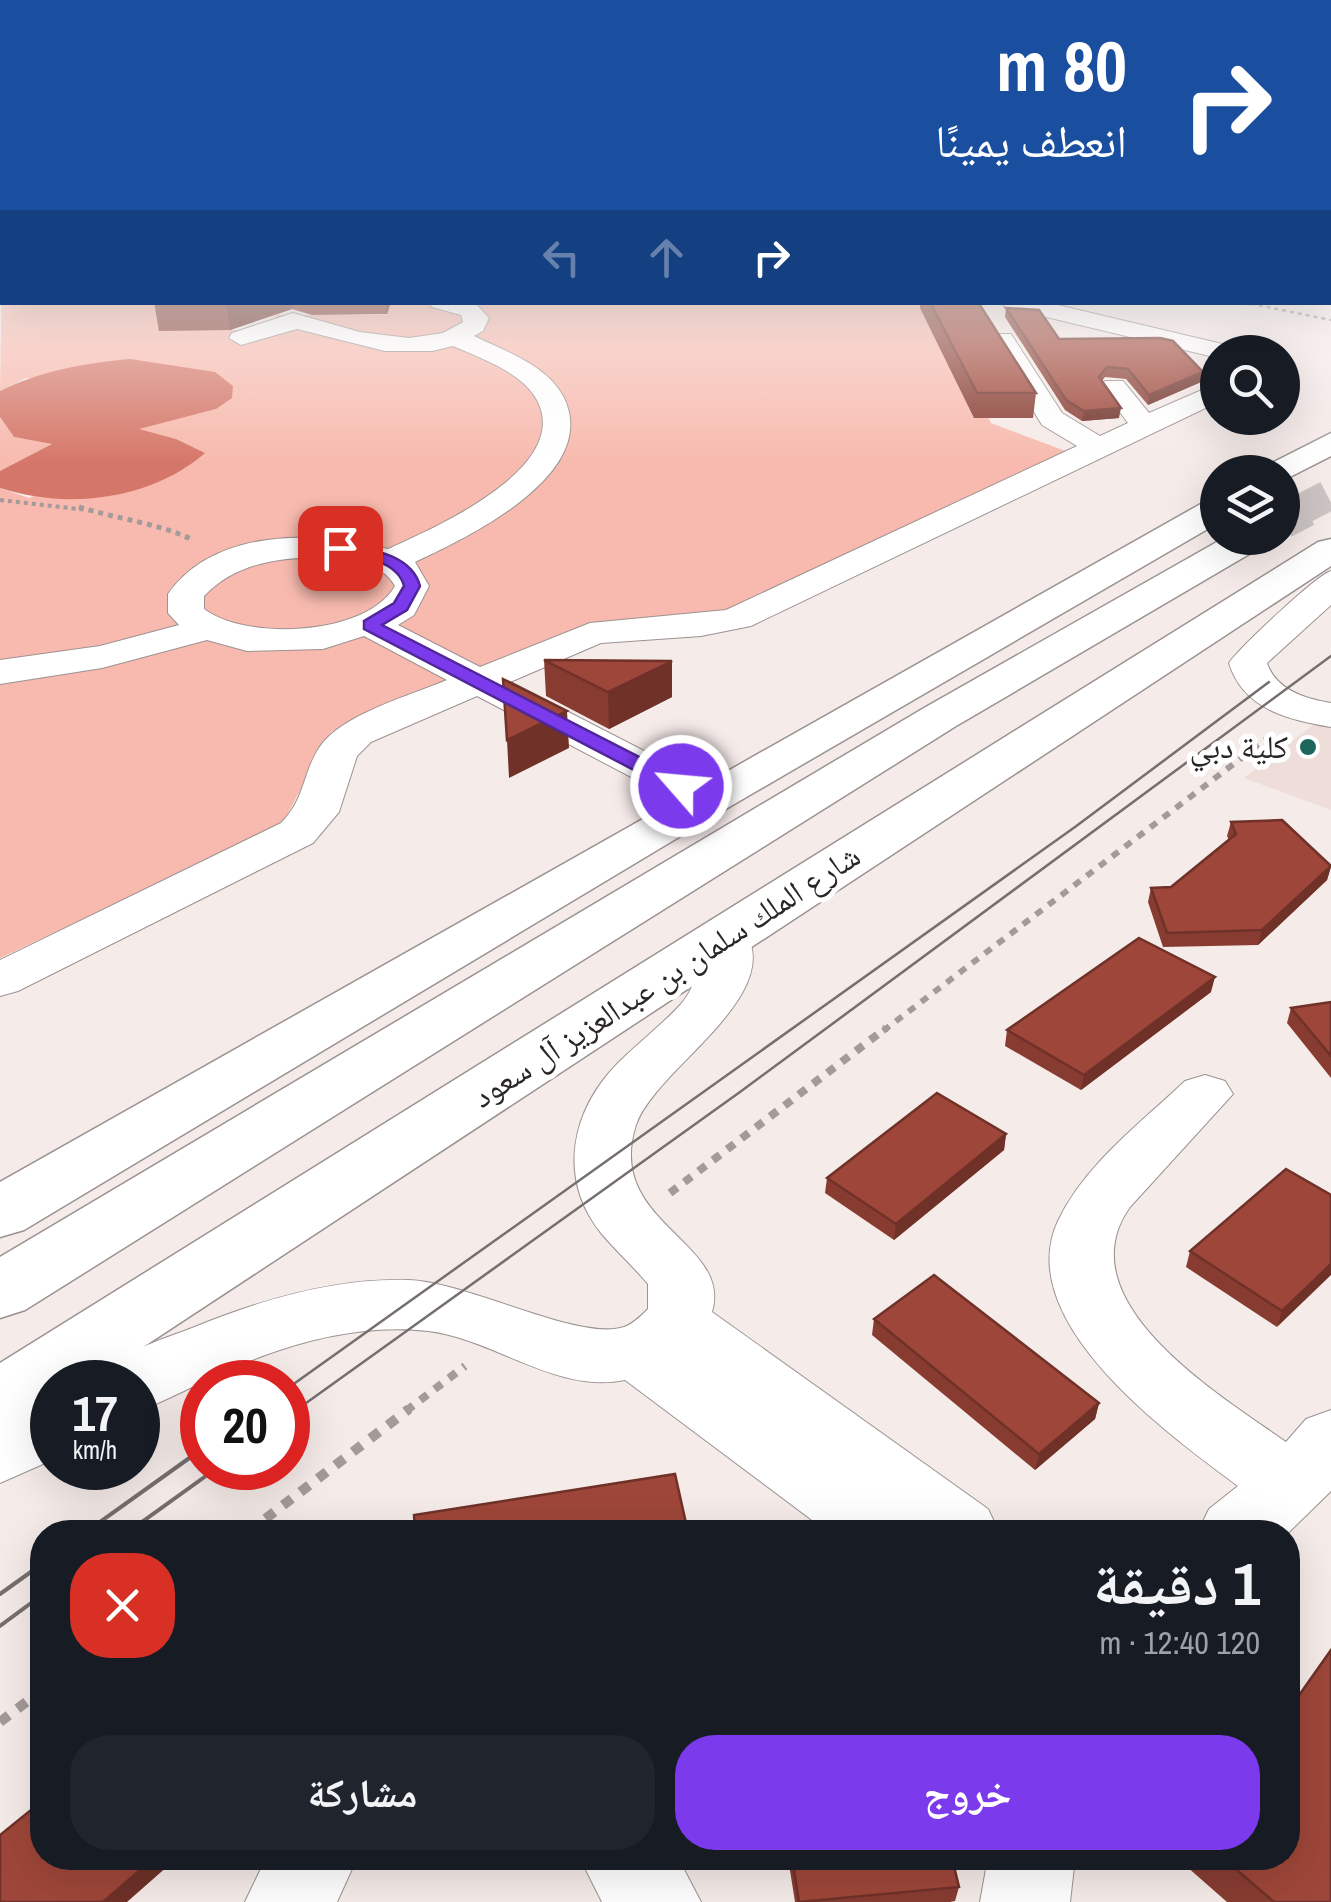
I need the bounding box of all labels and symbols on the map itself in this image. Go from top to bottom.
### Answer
pin [298,506,383,591]
place label: كلية دبي [1190,725,1288,772]
position arrow [629,734,733,838]
marker: كلية دبي [1297,736,1319,758]
street label: شارع الملك سلمان بن عبدالعزيز آل سعود [463,834,868,1117]
speed limit sign: 20 [180,1360,310,1490]

